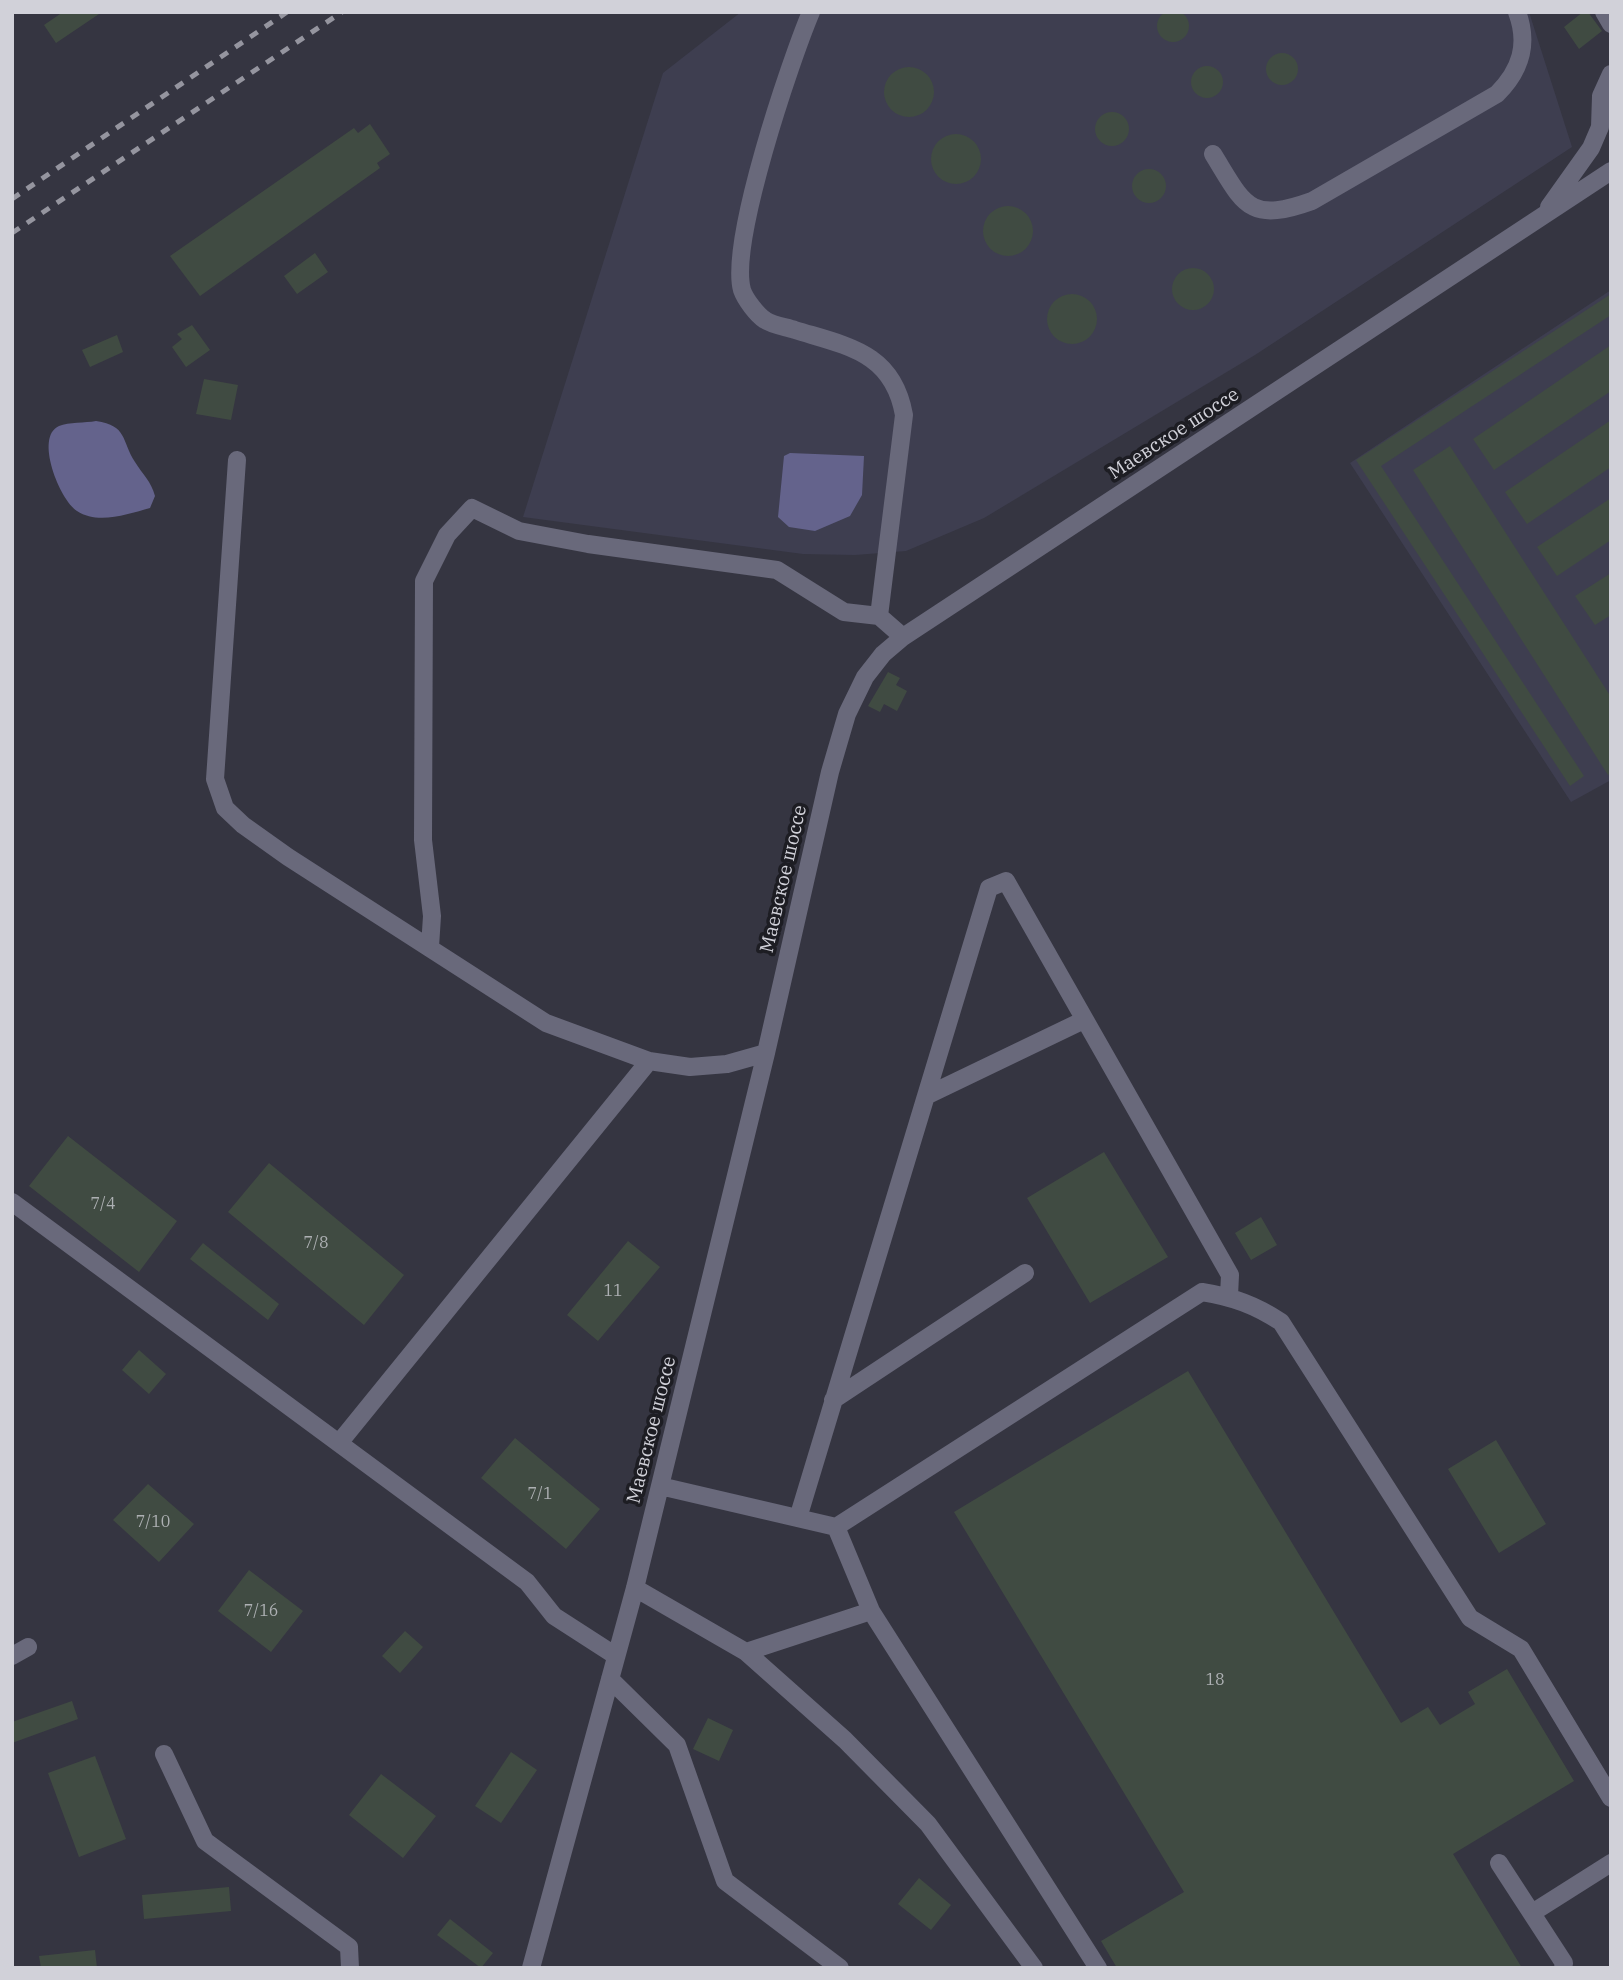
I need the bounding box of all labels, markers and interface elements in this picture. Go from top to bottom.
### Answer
street label: Маевское шоссе [1105,383,1243,485]
street label: Маевское шоссе [756,803,812,955]
house number: 7/4 [90,1194,116,1214]
house number: 7/8 [303,1233,329,1253]
house number: 11 [603,1281,623,1301]
street label: Маевское шоссе [623,1354,681,1506]
house number: 7/1 [527,1484,553,1504]
house number: 7/10 [136,1512,170,1532]
house number: 7/16 [244,1601,278,1621]
house number: 18 [1205,1670,1225,1690]

